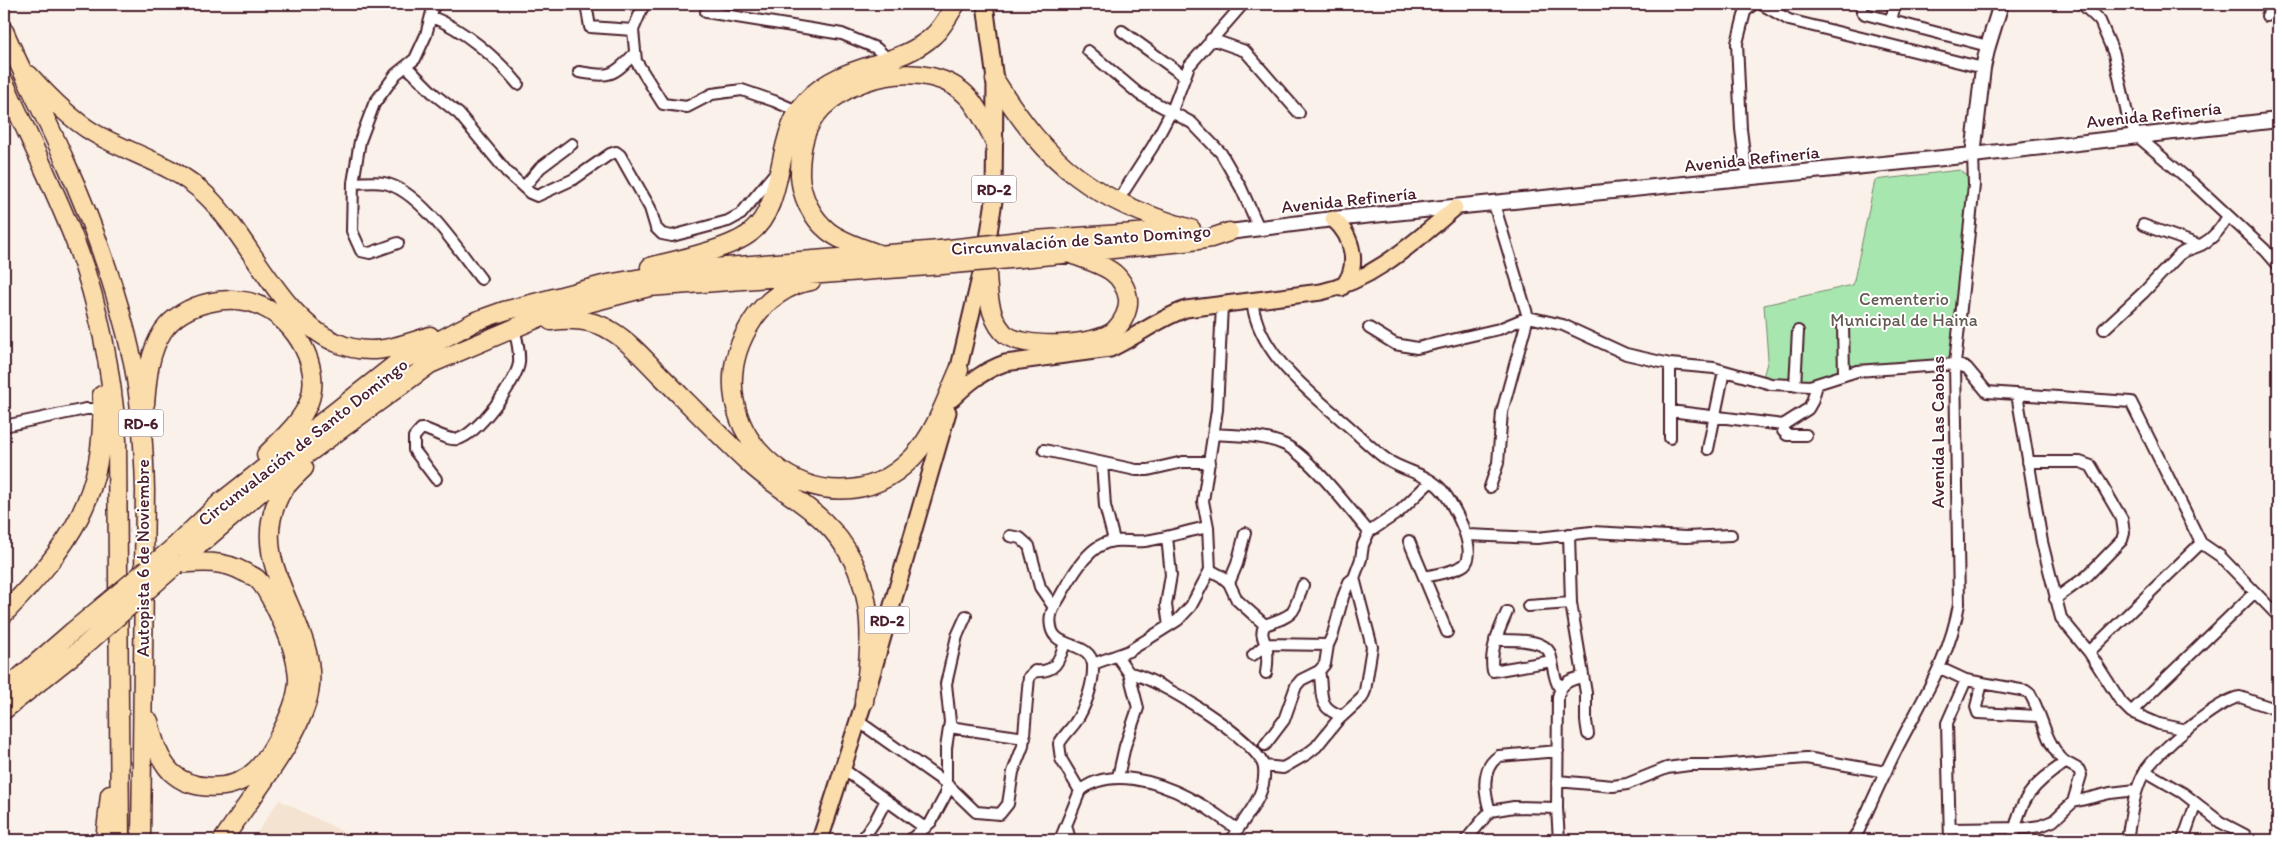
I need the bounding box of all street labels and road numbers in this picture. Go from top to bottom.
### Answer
street label: Avenida Refinería [2085,97,2223,133]
street label: Avenida Refinería [1683,141,1821,177]
road number: RD-2 [972,175,1016,202]
street label: Avenida Refinería [1280,182,1418,218]
street label: Circunvalación de Santo Domingo [950,220,1212,260]
street label: Circunvalación de Santo Domingo [194,353,412,531]
street label: Avenida Las Caobas [1927,356,1949,508]
road number: RD-6 [118,409,164,436]
street label: Autopista 6 de Noviembre [132,459,154,657]
road number: RD-2 [864,606,910,634]

